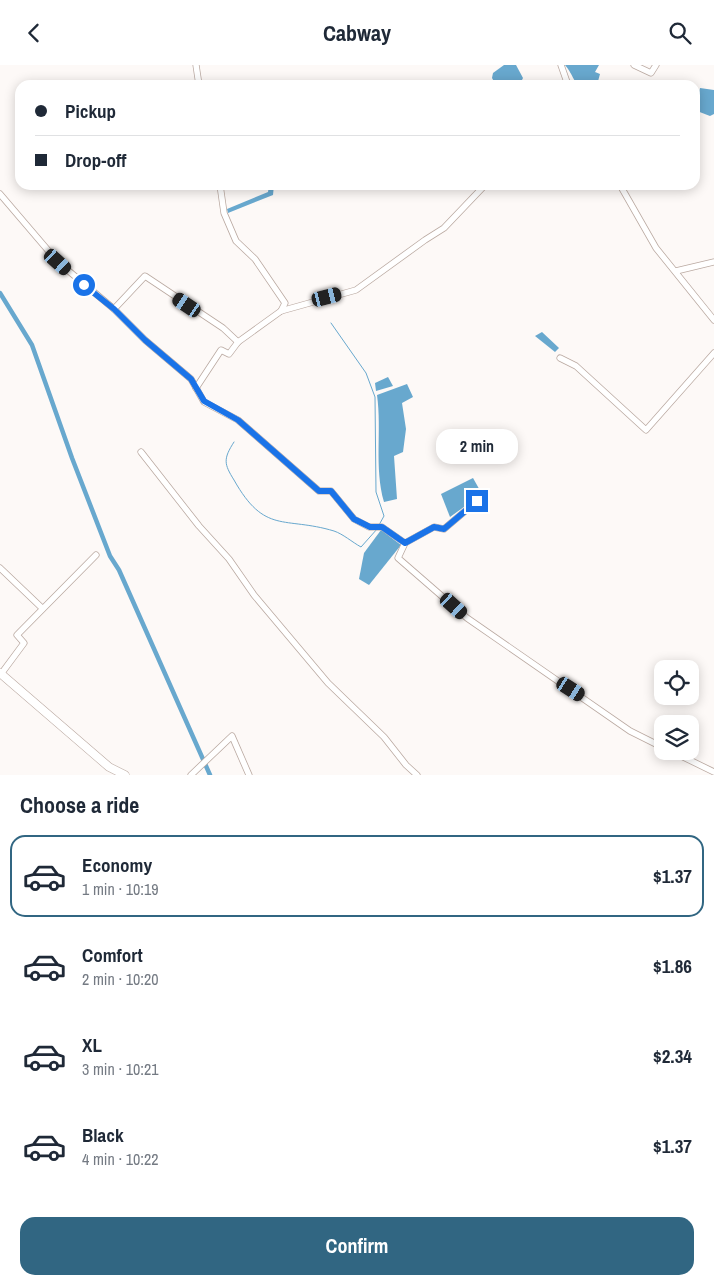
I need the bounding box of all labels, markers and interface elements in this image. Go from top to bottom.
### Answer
text: Cabway [323,18,391,48]
icon: back [20,19,48,47]
icon: search [666,19,694,47]
text: Pickup [65,98,116,124]
text: Drop-off [65,147,126,173]
car [41,246,74,278]
route start [73,274,95,296]
car [310,286,343,308]
car [170,290,203,320]
callout: 2 min [436,429,518,463]
text: 2 min [460,435,494,457]
route end [466,490,488,512]
car [437,590,470,622]
map controls [654,660,699,760]
button: locate [654,660,699,705]
car [554,675,587,703]
button: layers [654,715,699,760]
text: Choose a ride [20,790,139,820]
text: Economy [82,852,152,878]
icon: car [22,854,67,899]
text: $1.37 [653,863,692,889]
text: 1 min · 10:19 [82,878,159,900]
text: Comfort [82,942,143,968]
icon: car [22,944,67,989]
text: $1.86 [653,953,692,979]
text: 2 min · 10:20 [82,968,159,990]
text: XL [82,1032,102,1058]
icon: car [22,1034,67,1079]
text: $2.34 [653,1043,692,1069]
text: 3 min · 10:21 [82,1058,159,1080]
text: Black [82,1122,124,1148]
icon: car [22,1124,67,1169]
text: $1.37 [653,1133,692,1159]
text: 4 min · 10:22 [82,1148,159,1170]
button: Confirm [20,1217,694,1275]

